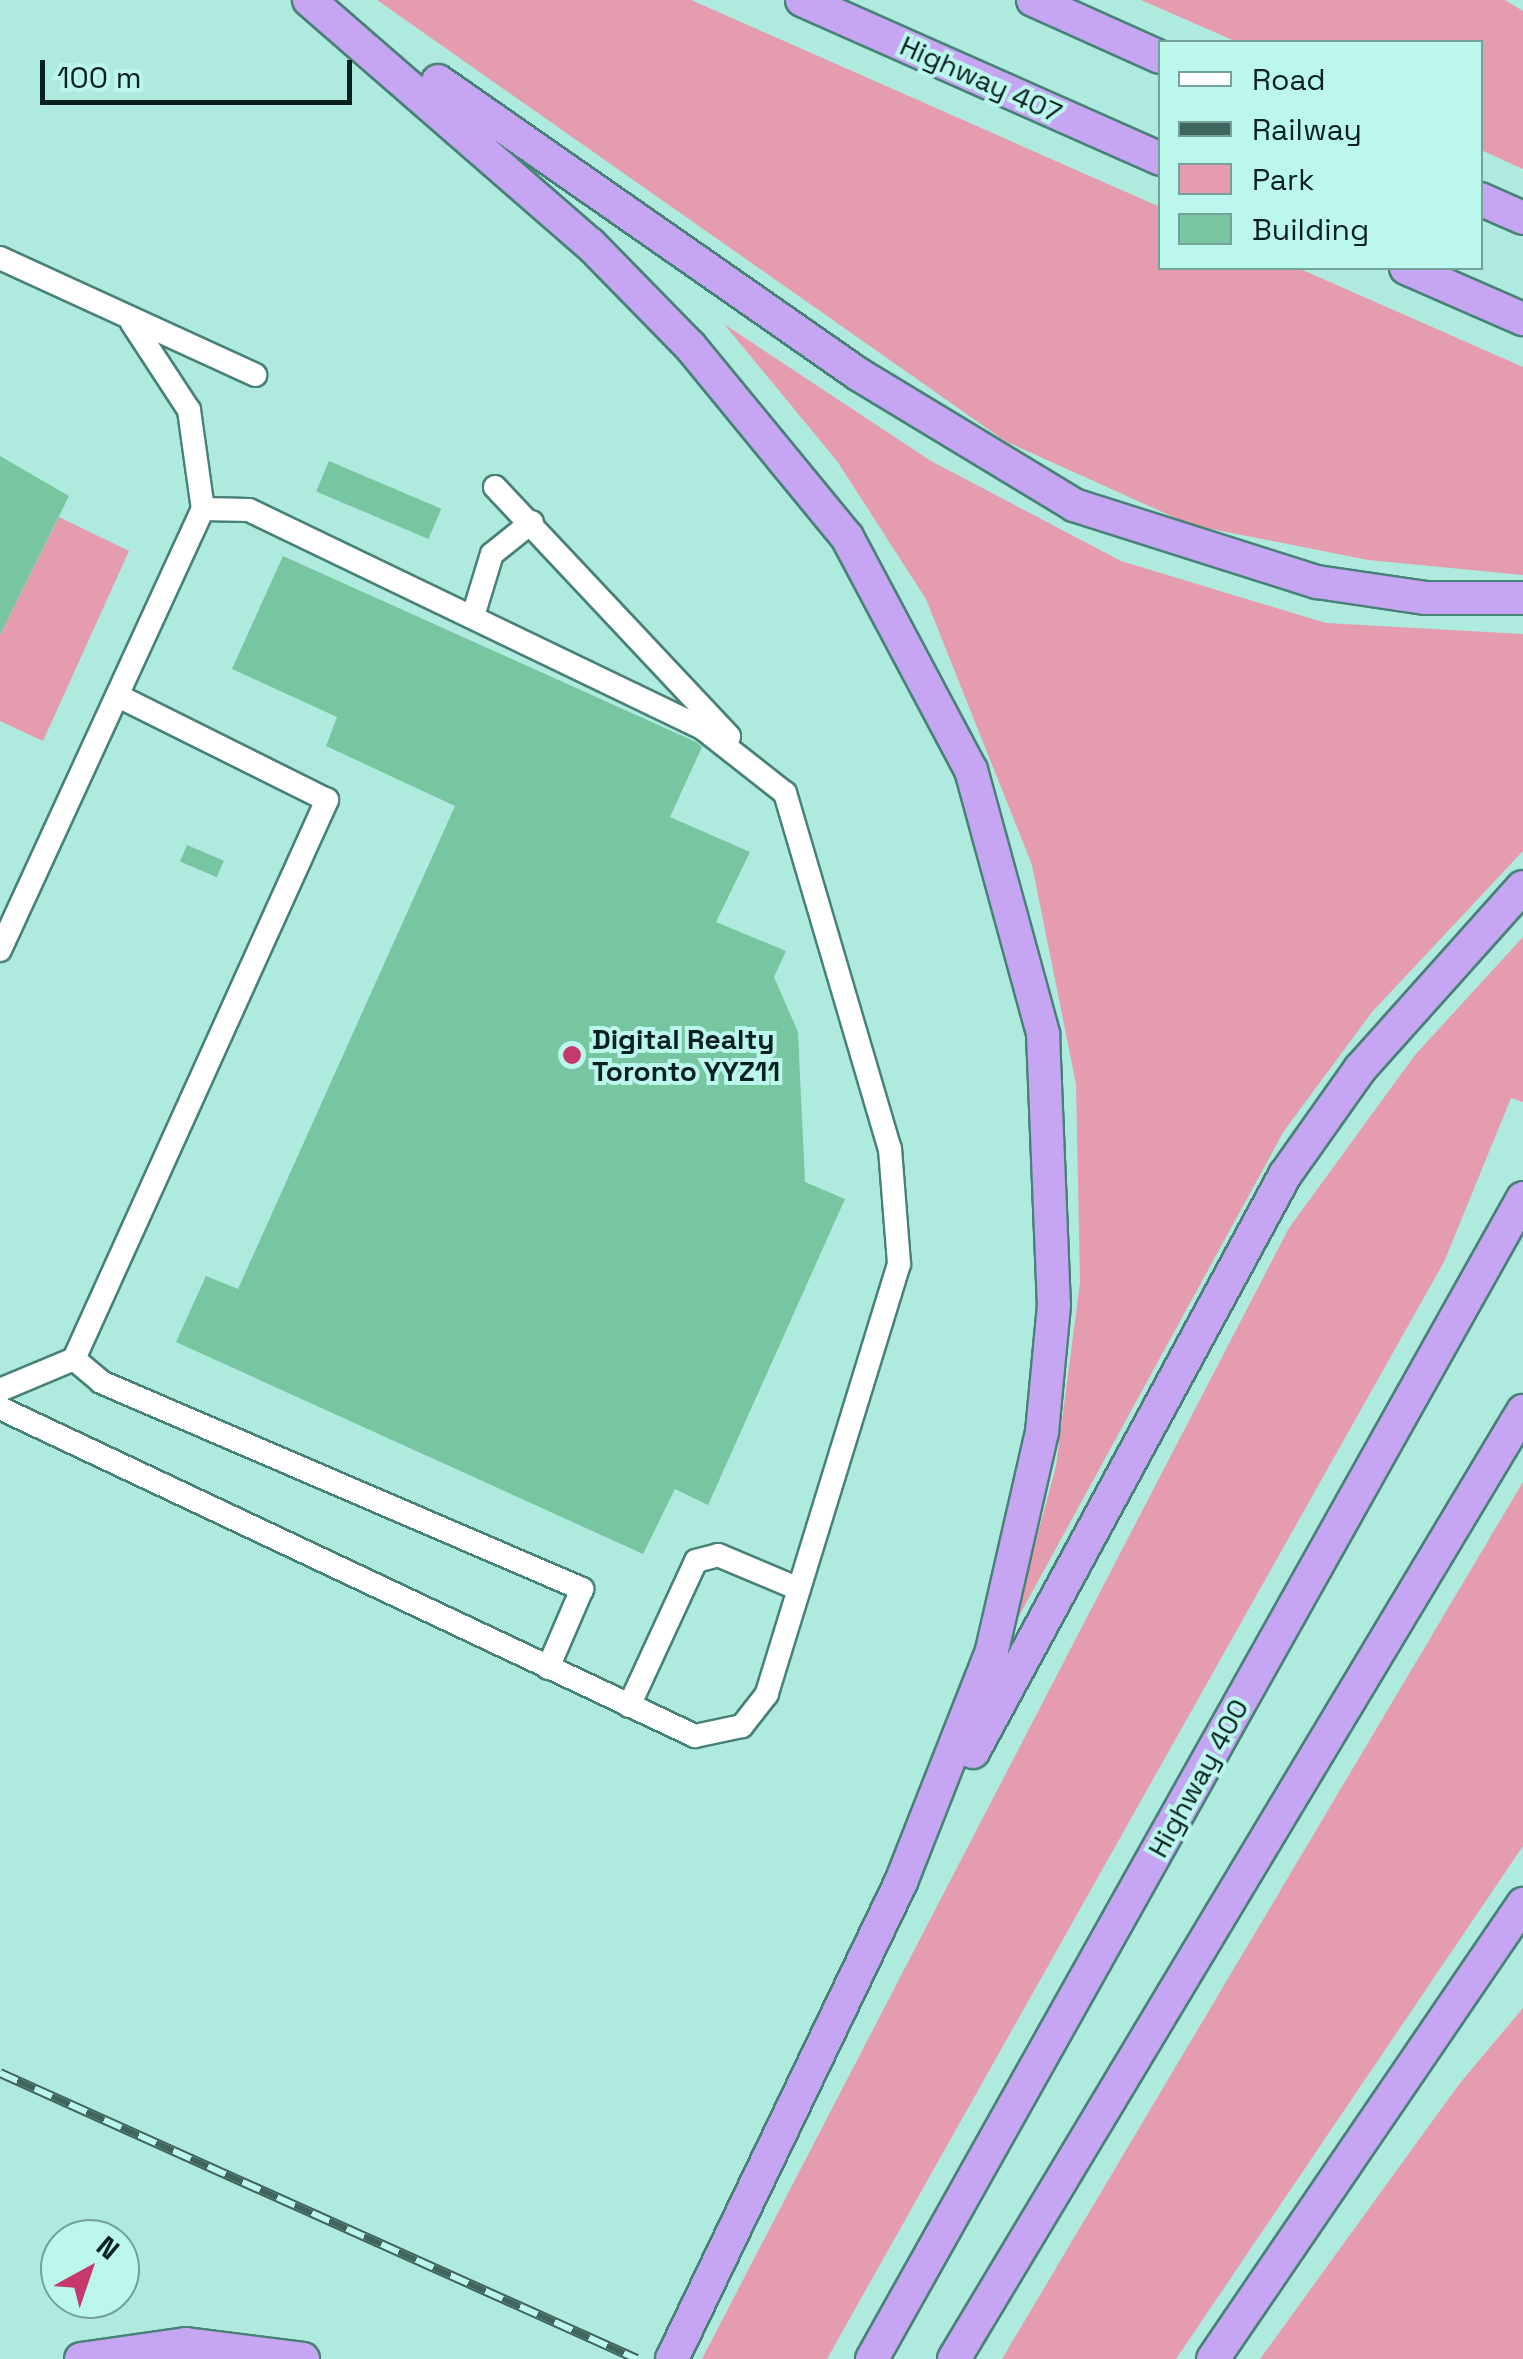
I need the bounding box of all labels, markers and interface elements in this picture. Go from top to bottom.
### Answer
street label: Highway 407 [895,28,1067,130]
scale bar [45,40,358,102]
legend [1158,40,1483,270]
text: 100 m [57,58,142,97]
text: Road [1252,60,1326,99]
text: Railway [1252,110,1362,149]
text: Park [1252,160,1314,199]
text: Building [1252,210,1369,249]
place label: Digital Realty Toronto YYZ11 [592,1022,780,1088]
marker: Digital Realty Toronto YYZ11 [561,1044,583,1066]
street label: Highway 400 [1141,1693,1255,1863]
north arrow [40,2219,140,2319]
text: N [89,2228,127,2267]

